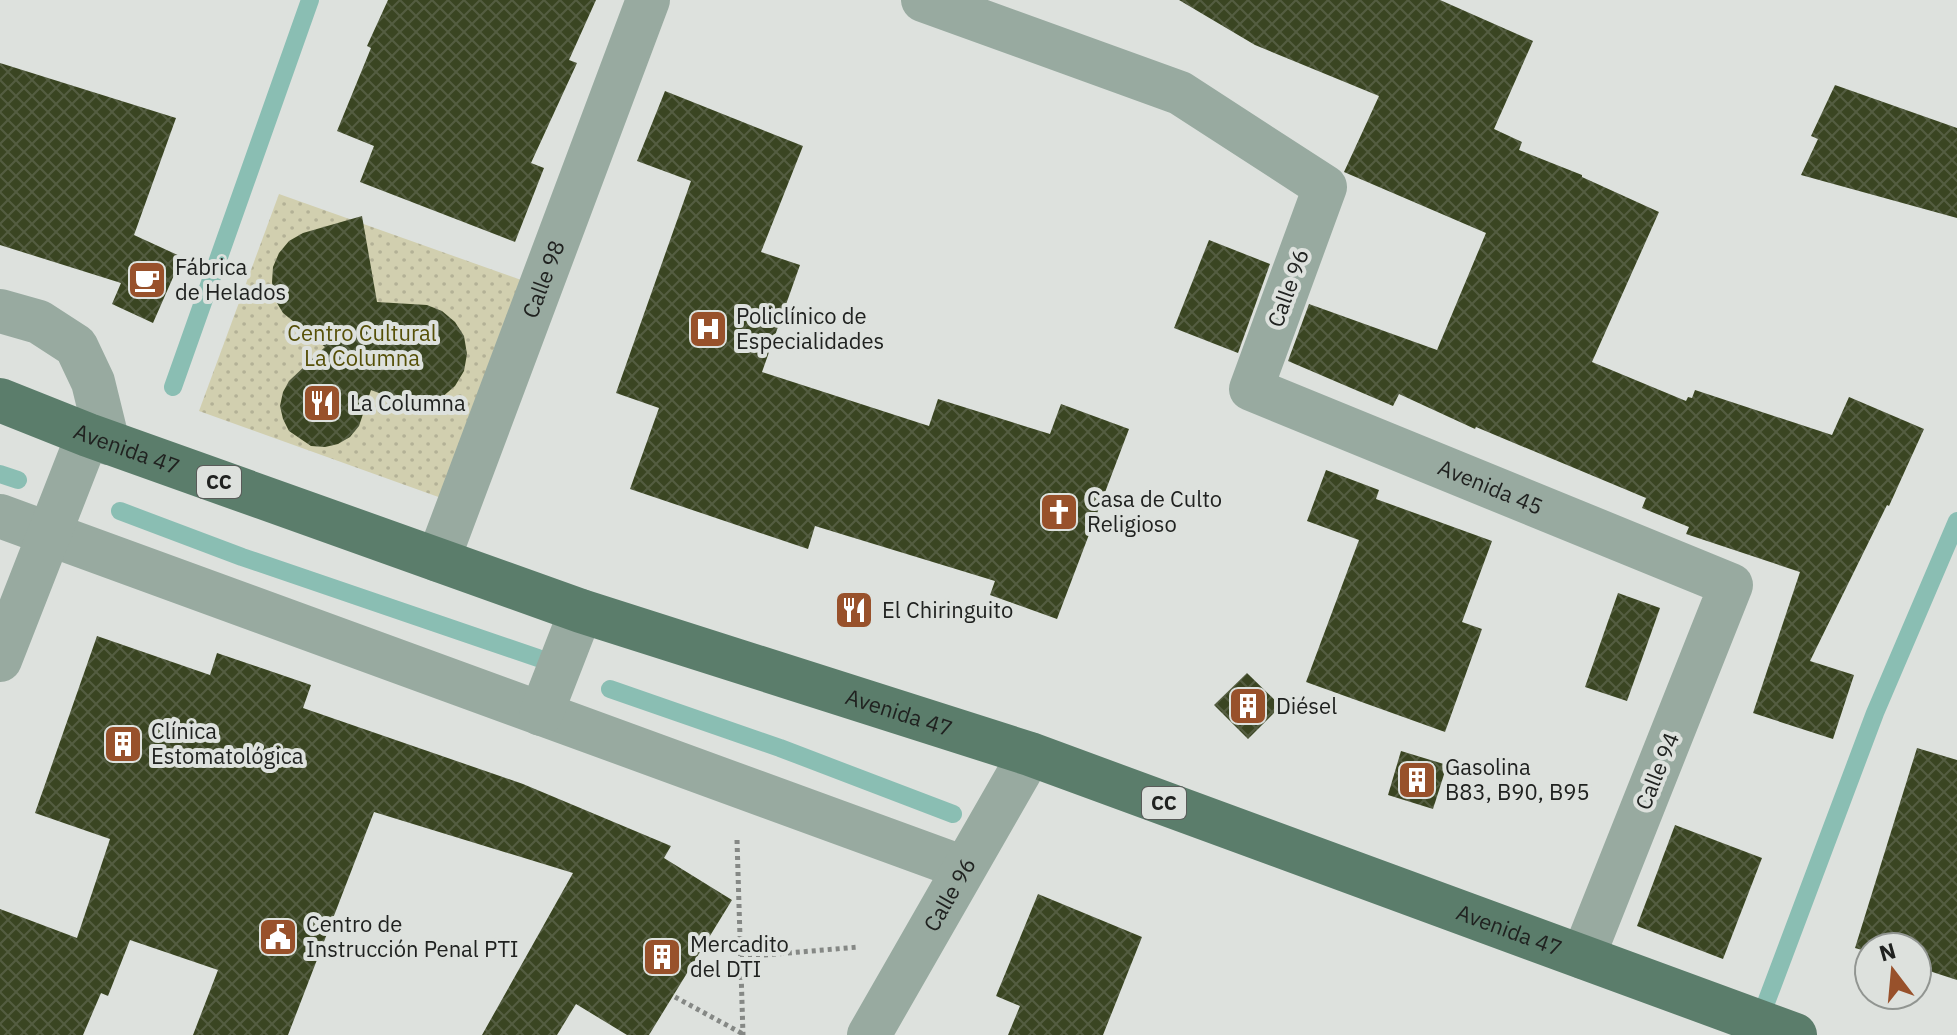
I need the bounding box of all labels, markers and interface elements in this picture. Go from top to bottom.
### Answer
street label: Calle 98 [515,236,571,322]
street label: Calle 96 [1260,245,1315,331]
place label: Fábrica de Helados [175,252,286,306]
cafe icon: Fábrica de Helados [126,259,168,301]
place label: Policlínico de Especialidades [736,301,884,355]
hospital icon: Policlínico de Especialidades [687,308,729,350]
park label: Centro Cultural La Columna [287,318,437,372]
restaurant icon: La Columna [301,382,343,424]
place label: La Columna [350,388,466,417]
street label: Avenida 47 [70,416,184,481]
street label: Avenida 45 [1434,452,1547,521]
road number: CC [197,466,241,498]
place label: Casa de Culto Religioso [1087,484,1222,538]
church icon: Casa de Culto Religioso [1038,491,1080,533]
restaurant icon: El Chiringuito [833,589,875,631]
place label: El Chiringuito [882,595,1013,624]
street label: Avenida 47 [842,681,956,742]
building icon: Diésel [1227,685,1269,727]
place label: Diésel [1276,691,1337,720]
place label: Clínica Estomatológica [151,716,304,770]
building icon: Clínica Estomatológica [102,723,144,765]
street label: Calle 94 [1628,728,1685,814]
place label: Gasolina B83, B90, B95 [1445,752,1590,806]
building icon: Gasolina B83, B90, B95 [1396,759,1438,801]
road number: CC [1142,787,1186,819]
street label: Calle 96 [916,852,982,937]
street label: Avenida 47 [1453,897,1566,962]
place label: Centro de Instrucción Penal PTI [306,909,519,963]
public building icon: Centro de Instrucción Penal PTI [257,916,299,958]
place label: Mercadito del DTI [690,929,789,983]
north arrow [1853,931,1933,1011]
text: N [1876,935,1899,967]
building icon: Mercadito del DTI [641,936,683,978]

